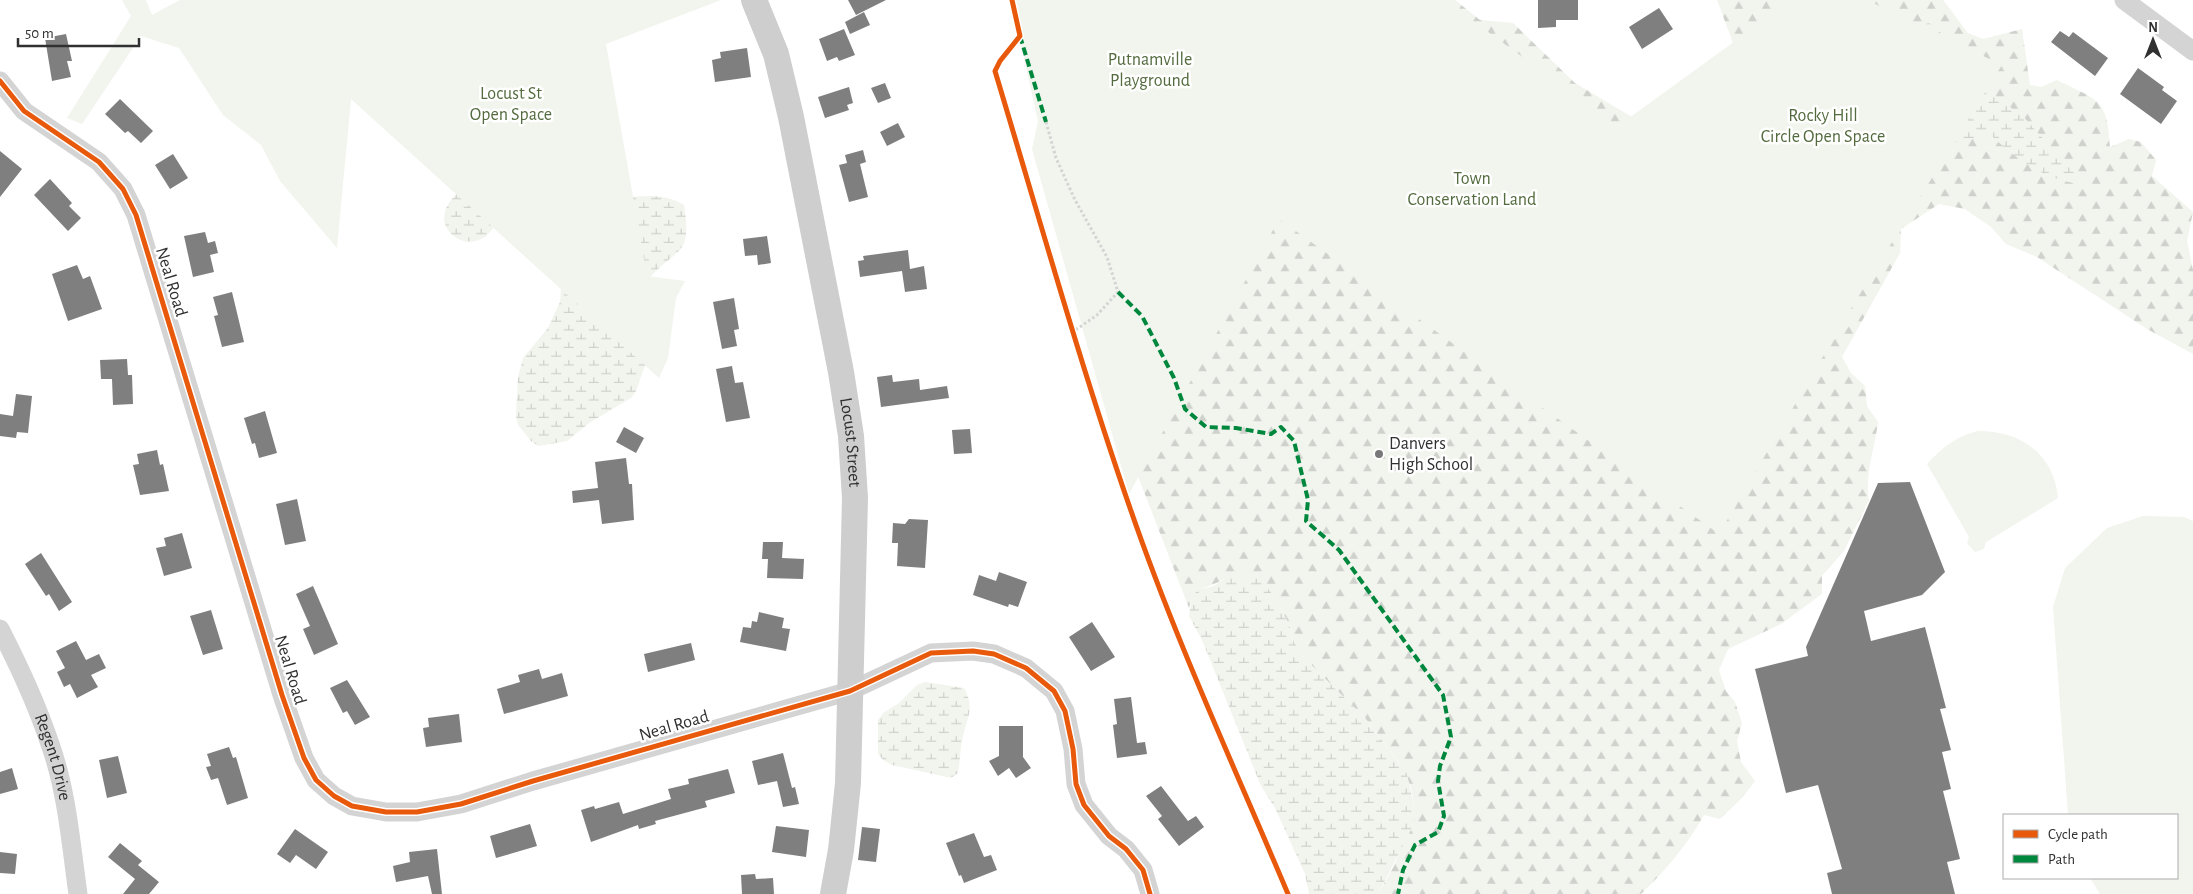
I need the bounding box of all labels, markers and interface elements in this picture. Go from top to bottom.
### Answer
scale bar [18,15,139,47]
north arrow [2128,15,2178,65]
text: N [2148,21,2158,35]
text: 50 m [25,26,54,41]
park label: Putnamville Playground [1108,51,1192,90]
park label: Locust St Open Space [470,85,552,124]
park label: Rocky Hill Circle Open Space [1761,107,1885,146]
park label: Town Conservation Land [1408,170,1536,209]
street label: Neal Road [152,245,190,319]
street label: Locust Street [836,396,863,488]
place label: Danvers High School [1389,435,1473,474]
marker: Danvers High School [1373,448,1385,460]
street label: Neal Road [271,633,309,707]
street label: Neal Road [637,707,711,745]
street label: Regent Drive [31,711,74,802]
legend [2003,814,2178,879]
text: Cycle path [2048,827,2108,842]
text: Path [2048,852,2075,867]

